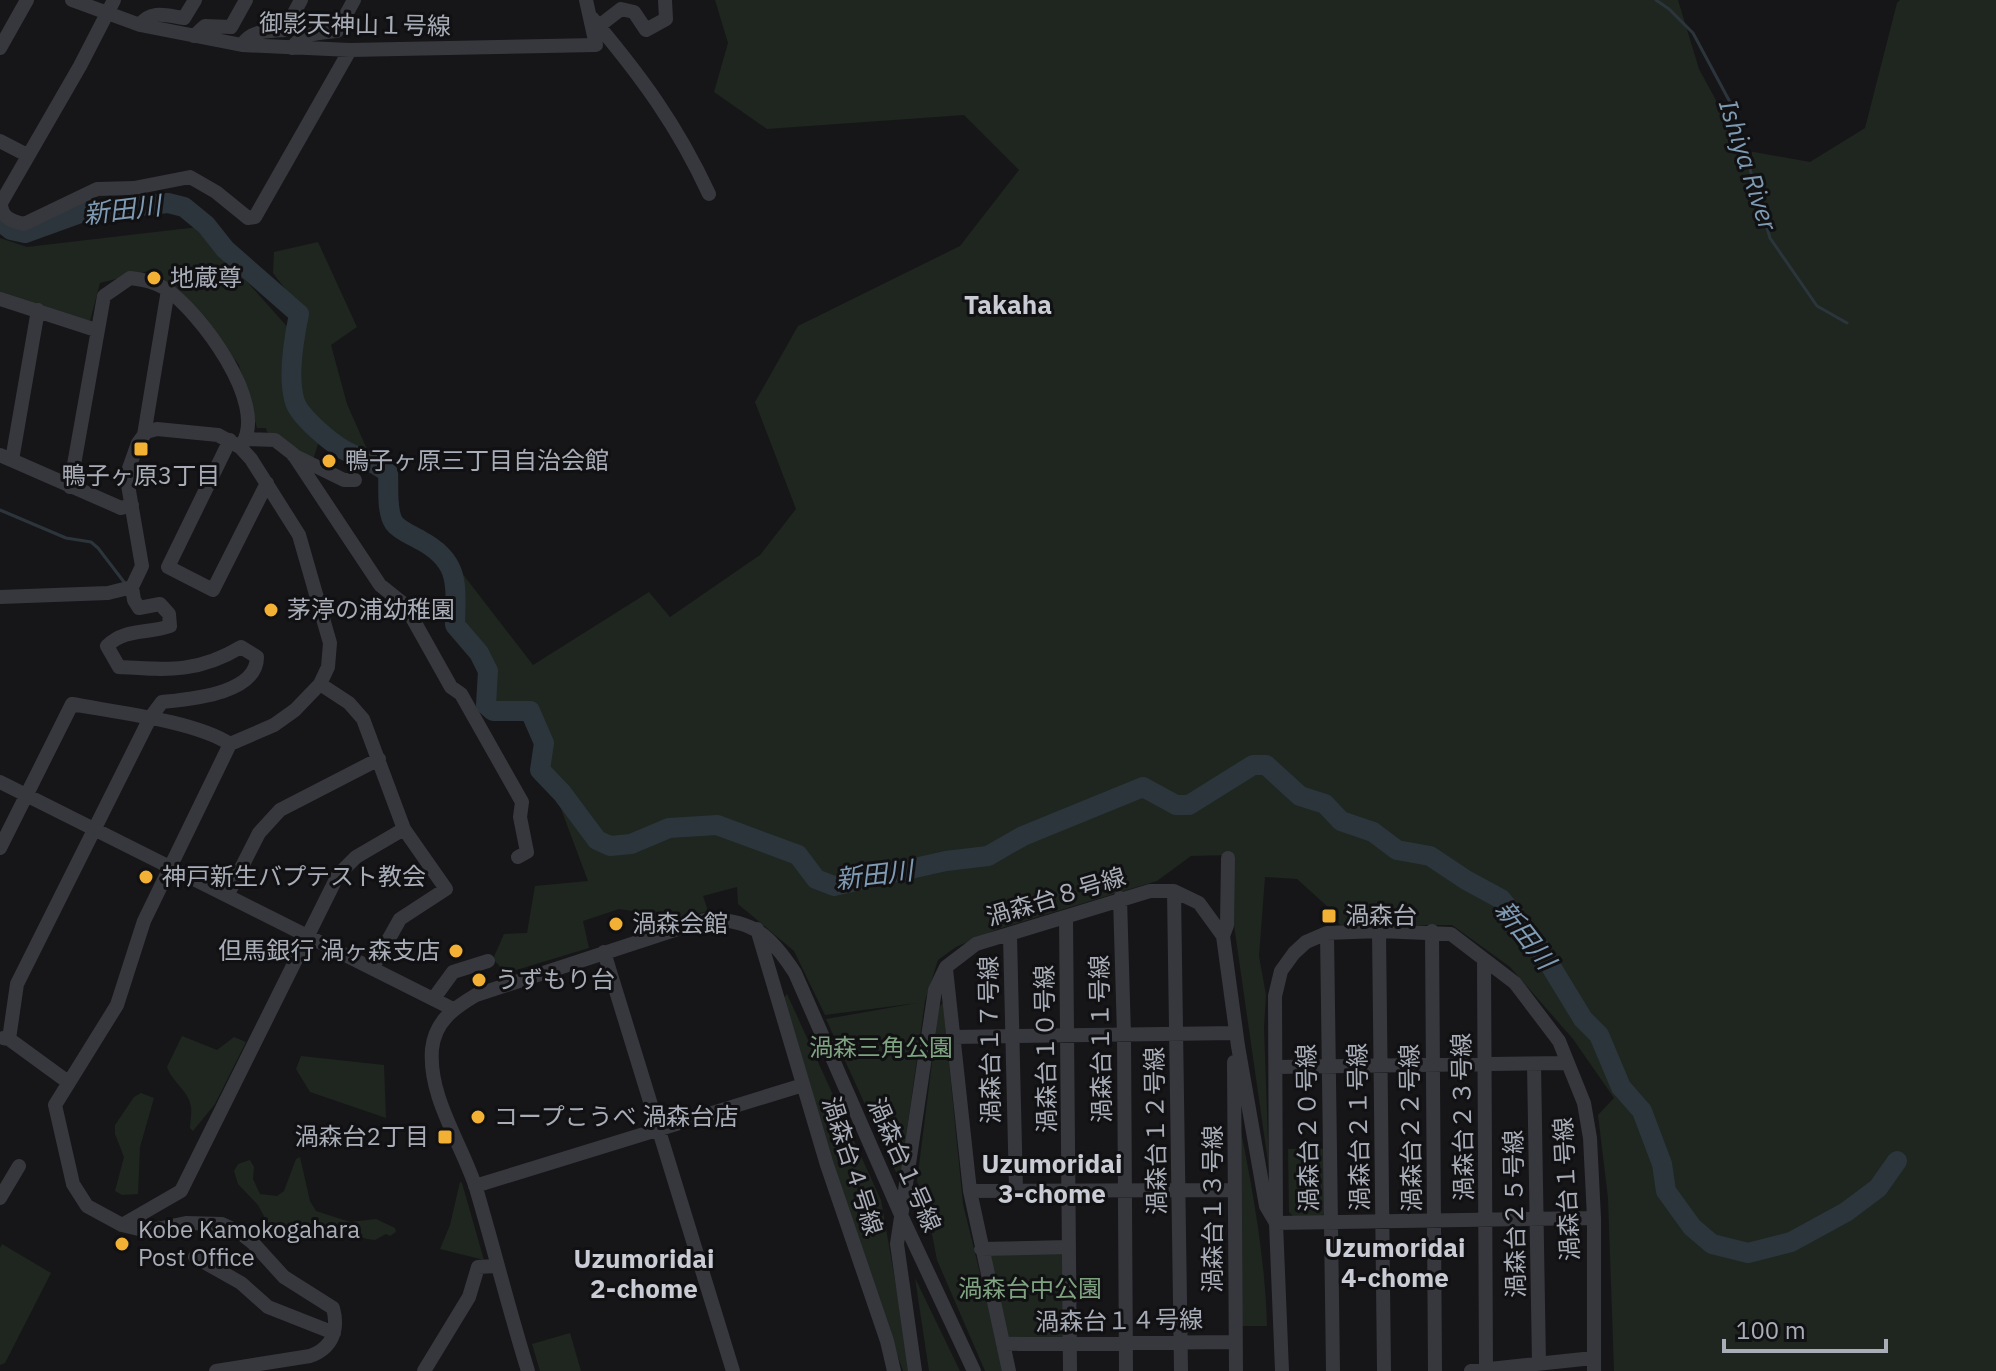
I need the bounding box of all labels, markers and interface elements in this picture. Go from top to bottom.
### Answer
street label: 御影天神山１号線 [259,6,451,42]
water label: Ishiya River [1712,95,1787,236]
water label: 新田川 [81,187,166,231]
place label: 地蔵尊 [170,261,242,293]
marker: 地蔵尊 [145,269,163,287]
district label: Takaha [964,287,1052,321]
marker: 鴨子ヶ原3丁目 [132,440,150,458]
place label: 鴨子ヶ原三丁目自治会館 [345,444,609,476]
marker: 鴨子ヶ原三丁目自治会館 [320,452,338,470]
place label: 鴨子ヶ原3丁目 [62,459,220,491]
place label: 茅渟の浦幼稚園 [287,593,455,625]
marker: 茅渟の浦幼稚園 [262,601,280,619]
water label: 新田川 [833,852,918,896]
place label: 神戸新生バプテスト教会 [162,860,426,892]
street label: 渦森台８号線 [982,860,1129,932]
marker: 神戸新生バプテスト教会 [137,868,155,886]
water label: 新田川 [1488,893,1565,978]
place label: 渦森台 [1345,899,1417,931]
place label: 渦森会館 [632,907,728,939]
marker: 渦森台 [1320,907,1338,925]
marker: 渦森会館 [607,915,625,933]
place label: 但馬銀行 渦ヶ森支店 [218,934,440,966]
marker: 但馬銀行 渦ヶ森支店 [447,942,465,960]
street label: 渦森台１１号線 [1083,955,1117,1123]
street label: 渦森台１７号線 [972,956,1006,1124]
place label: うずもり台 [495,963,615,995]
street label: 渦森台１０号線 [1028,965,1062,1133]
marker: うずもり台 [470,971,488,989]
park label: 渦森三角公園 [809,1031,953,1063]
street label: 渦森台２３号線 [1445,1033,1479,1201]
street label: 渦森台２１号線 [1341,1043,1375,1211]
street label: 渦森台２０号線 [1290,1044,1324,1212]
street label: 渦森台２２号線 [1393,1044,1427,1212]
street label: 渦森台１２号線 [1138,1047,1172,1215]
street label: 渦森台４号線 [815,1092,890,1239]
street label: 渦森台１号線 [861,1092,949,1237]
place label: コープこうべ 渦森台店 [494,1100,738,1132]
marker: コープこうべ 渦森台店 [469,1108,487,1126]
street label: 渦森台１号線 [1546,1116,1586,1262]
place label: 渦森台2丁目 [295,1120,429,1152]
street label: 渦森台１３号線 [1196,1125,1228,1293]
marker: 渦森台2丁目 [436,1128,454,1146]
street label: 渦森台２５号線 [1497,1130,1531,1298]
district label: Uzumoridai 3-chome [982,1146,1122,1210]
place label: Kobe Kamokogahara Post Office [138,1213,360,1273]
district label: Uzumoridai 4-chome [1325,1230,1465,1294]
marker: Kobe Kamokogahara Post Office [113,1235,131,1253]
district label: Uzumoridai 2-chome [574,1241,714,1305]
park label: 渦森台中公園 [958,1272,1102,1304]
street label: 渦森台１４号線 [1035,1303,1203,1337]
scale bar [1724,1303,1886,1353]
text: 100 m [1736,1314,1806,1346]

